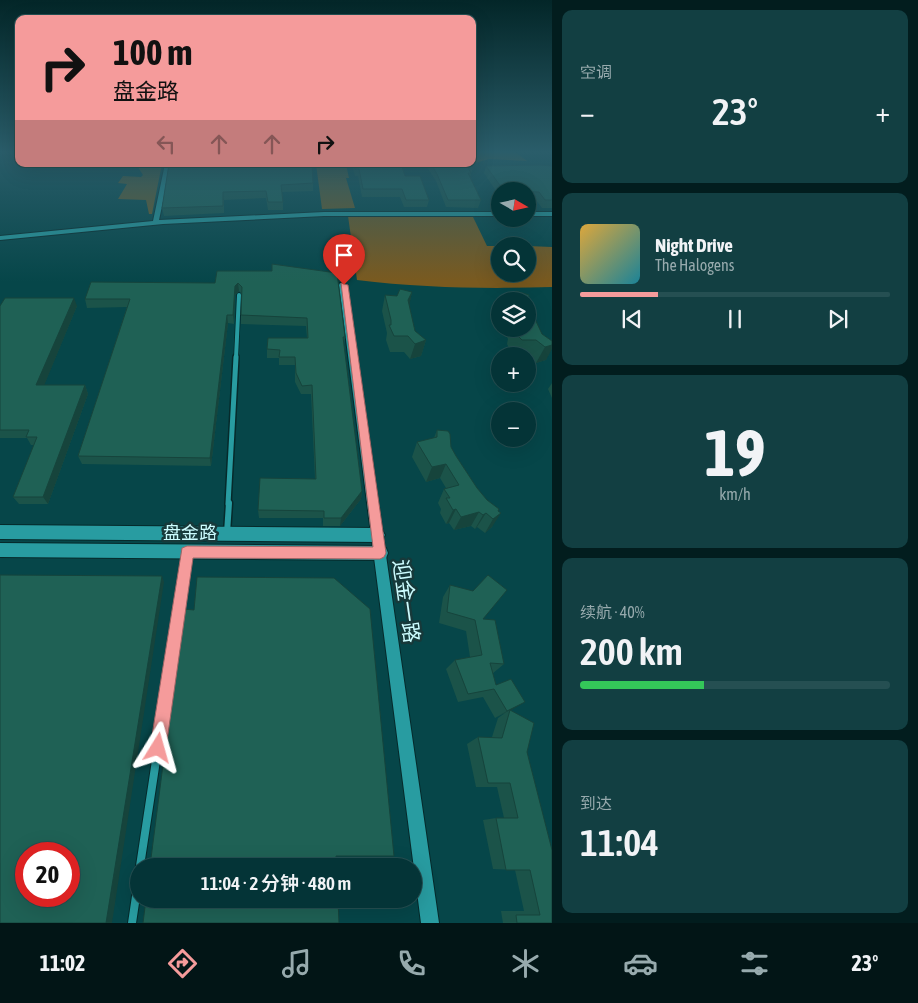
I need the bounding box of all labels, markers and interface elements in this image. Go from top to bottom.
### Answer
text: 100 m [113,32,192,72]
icon: right [30,35,95,100]
text: 空调 [580,63,612,81]
text: 盘金路 [113,78,179,104]
text: 23° [712,90,758,133]
text: − [580,96,595,128]
text: + [875,96,890,128]
icon: left [152,130,180,158]
icon: ahead [205,130,233,158]
icon: ahead [258,130,286,158]
icon: right [311,130,339,158]
north arrow [491,182,536,228]
map controls [491,182,536,447]
pin [323,234,365,285]
text: Night Drive [655,234,733,256]
button: search [491,237,536,282]
icon: arrive [330,241,358,269]
text: The Halogens [655,256,735,274]
button: layers [491,292,536,337]
icon: previous [618,305,646,333]
icon: pause [721,305,749,333]
icon: next [824,305,852,333]
button: + [491,347,536,392]
button: − [491,402,536,447]
text: 19 [704,415,766,490]
text: km/h [719,485,751,503]
street label: 盘金路 [163,522,217,543]
street label: 迎金一路 [389,558,425,644]
text: 续航 · 40% [580,603,645,621]
text: 200 km [580,630,683,673]
position arrow [131,721,183,773]
text: 到达 [580,794,612,812]
text: 11:04 [580,821,659,864]
speed limit sign: 20 [15,842,80,907]
text: 11:04 · 2 分钟 · 480 m [201,872,351,894]
icon: directions [165,946,200,981]
icon: music [279,946,314,981]
icon: phone [394,946,429,981]
icon: climate [508,946,543,981]
icon: car [623,946,658,981]
icon: filters [737,946,772,981]
text: 11:02 [40,950,85,976]
text: 23° [852,950,878,976]

